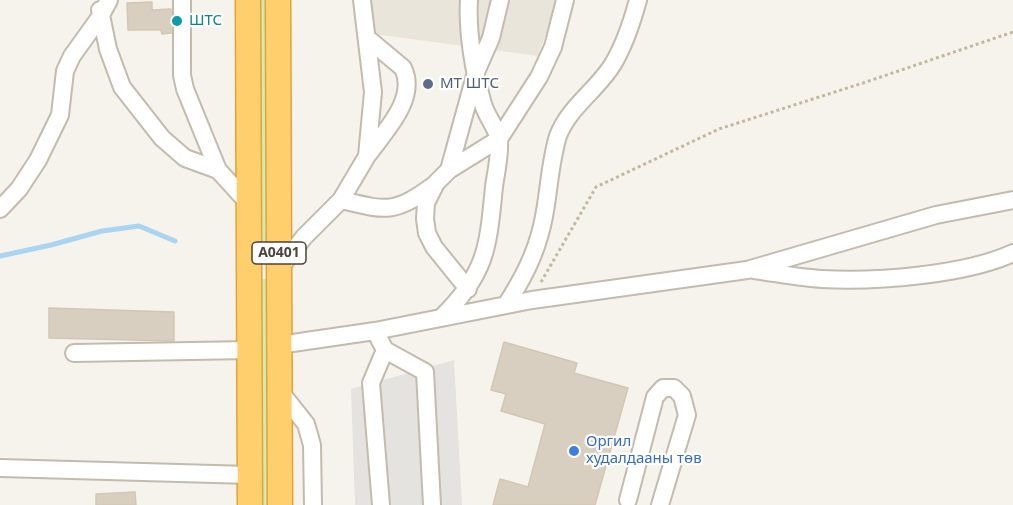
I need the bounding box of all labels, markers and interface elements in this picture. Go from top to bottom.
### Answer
place label: ШТС [189,12,222,30]
marker: ШТС [170,14,184,28]
place label: МТ ШТС [440,75,499,93]
marker: МТ ШТС [421,77,435,91]
road number: A0401 [252,242,306,264]
place label: Оргил худалдааны төв [586,433,702,468]
marker: Оргил худалдааны төв [567,444,581,458]

